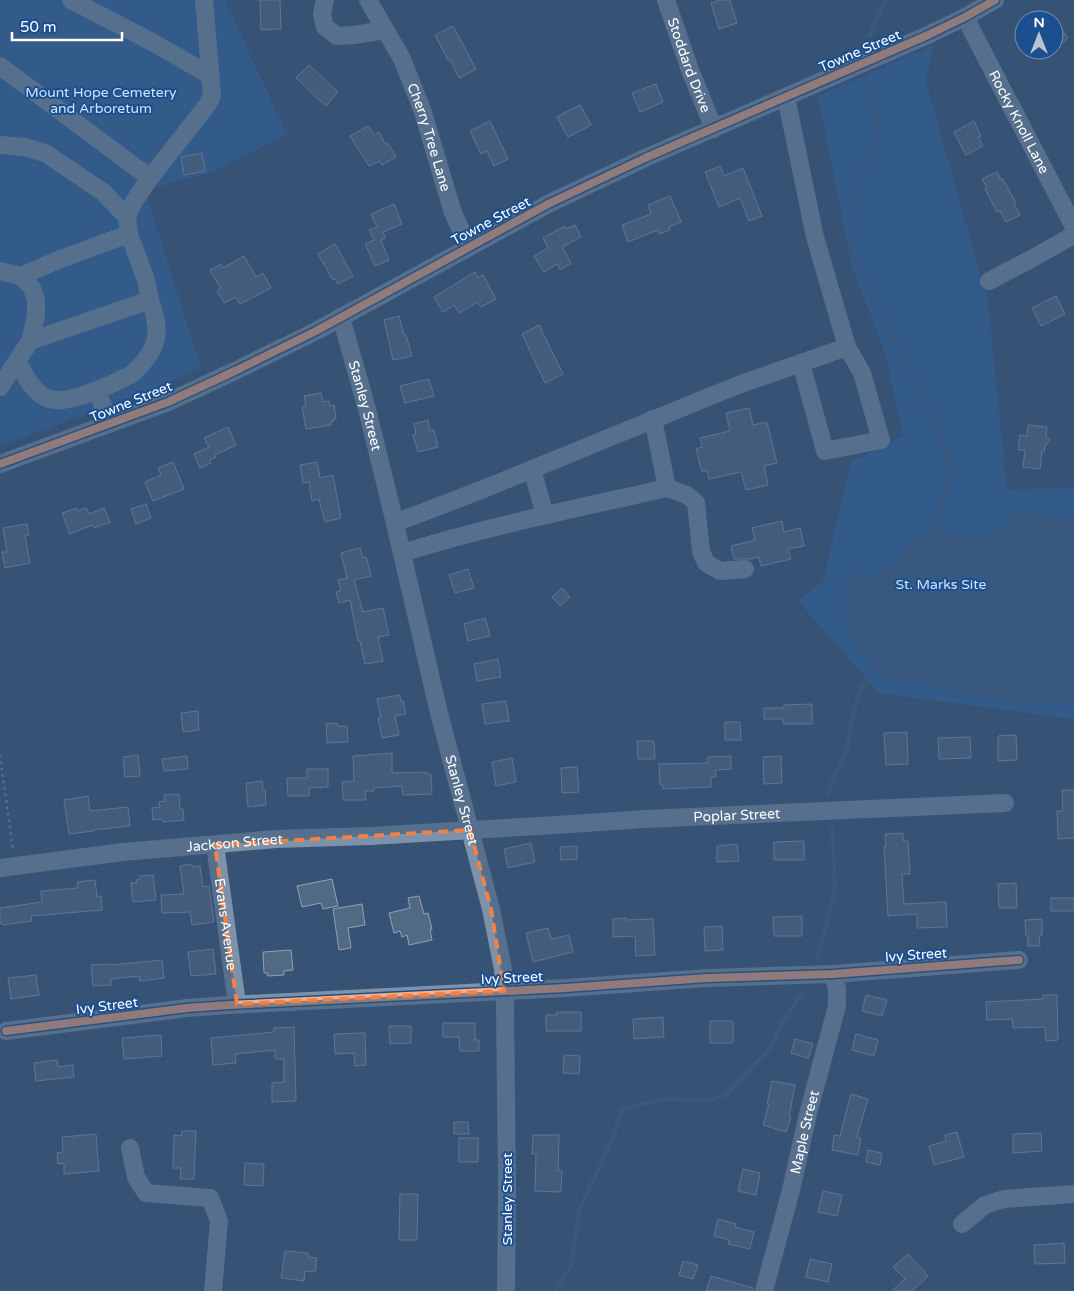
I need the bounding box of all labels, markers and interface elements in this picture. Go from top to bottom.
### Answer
scale bar [12,10,122,42]
north arrow [1014,10,1064,60]
text: N [1033,14,1045,31]
street label: Stoddard Drive [664,15,715,115]
text: 50 m [20,18,57,36]
street label: Towne Street [817,26,904,76]
street label: Rocky Knoll Lane [985,67,1053,176]
street label: Cherry Tree Lane [404,80,455,193]
park label: Mount Hope Cemetery and Arboretum [25,84,177,117]
street label: Towne Street [448,193,534,249]
street label: Stanley Street [345,359,386,453]
street label: Towne Street [87,378,175,426]
park label: St. Marks Site [896,576,986,593]
street label: Stanley Street [442,753,482,848]
street label: Poplar Street [693,804,781,825]
street label: Jackson Street [186,830,284,855]
street label: Evans Avenue [211,877,241,972]
street label: Ivy Street [884,944,948,966]
street label: Ivy Street [480,968,544,988]
street label: Ivy Street [75,994,140,1018]
street label: Maple Street [786,1088,823,1176]
street label: Stanley Street [499,1152,516,1245]

